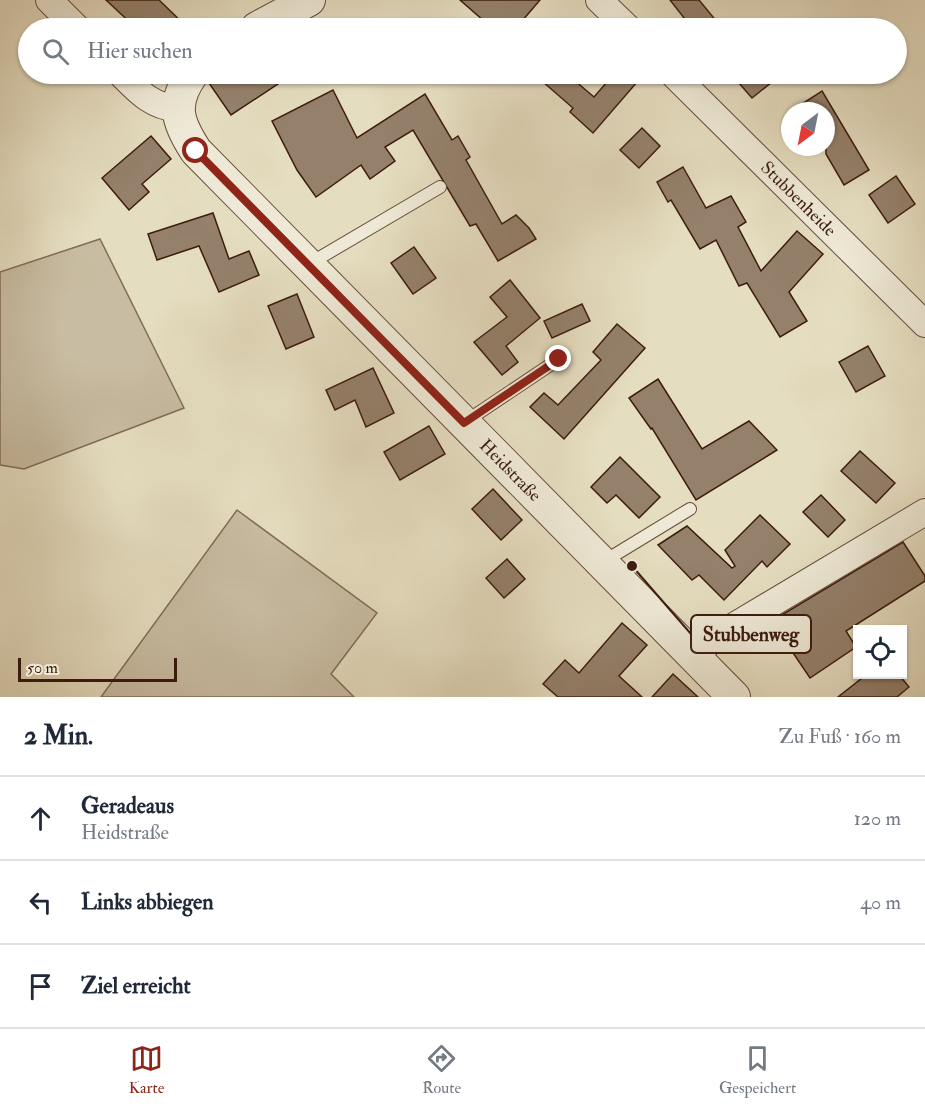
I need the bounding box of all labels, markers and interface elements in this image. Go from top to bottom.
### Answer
search box [18,18,907,84]
icon: search [39,35,72,68]
text: Hier suchen [87,37,193,65]
north arrow [781,102,835,156]
route start [182,137,208,163]
street label: Stubbenheide [756,156,841,242]
route end [545,345,571,371]
street label: Heidstraße [474,434,546,507]
callout: Stubbenweg [691,615,811,653]
text: Stubbenweg [703,622,800,648]
map controls [853,625,907,679]
button: locate [853,625,907,679]
scale bar [18,655,177,682]
text: 50 m [27,658,58,678]
text: 2 Min. [24,720,93,752]
text: Zu Fuß · 160 m [779,724,901,749]
text: Geradeaus [81,792,174,820]
icon: ahead [24,802,57,835]
text: 120 m [854,806,901,831]
text: Heidstraße [81,820,169,845]
icon: left [24,886,57,919]
text: Links abbiegen [81,888,214,916]
text: 40 m [860,890,901,915]
icon: arrive [24,970,57,1003]
text: Ziel erreicht [81,972,191,1000]
tab: Karte [129,1042,164,1098]
tab: Route [422,1042,461,1098]
tab: Gespeichert [719,1042,796,1098]

